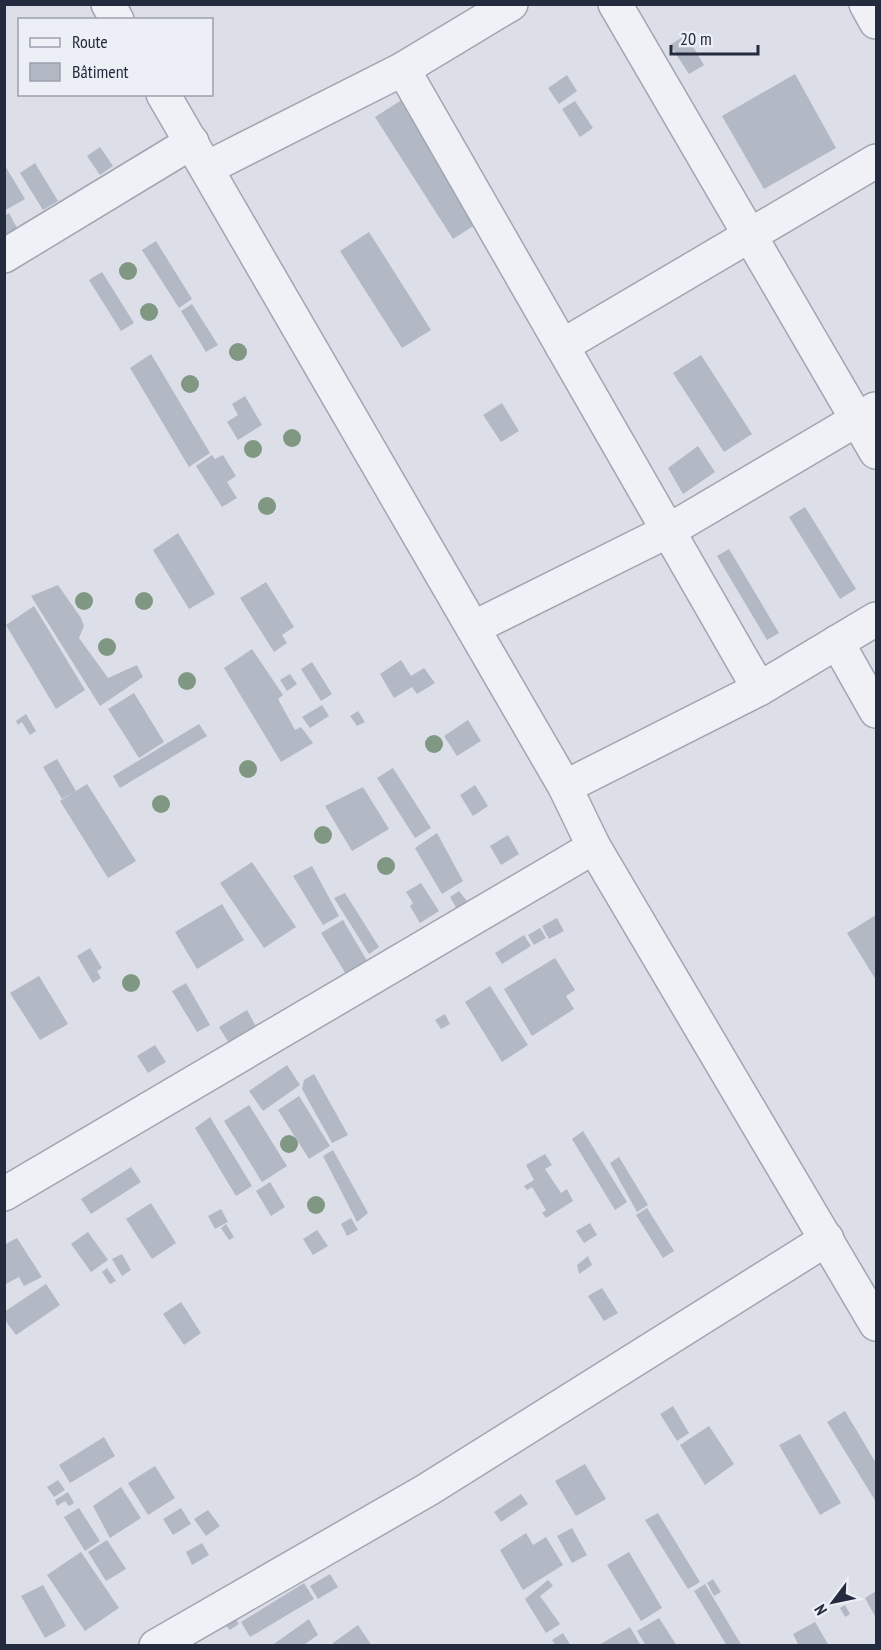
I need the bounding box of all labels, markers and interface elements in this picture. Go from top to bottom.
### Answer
legend [18,18,213,96]
scale bar [671,18,758,56]
text: 20 m [680,27,712,50]
text: Route [72,30,108,53]
text: Bâtiment [72,60,129,83]
north arrow [803,1572,863,1632]
text: N [810,1601,831,1619]

